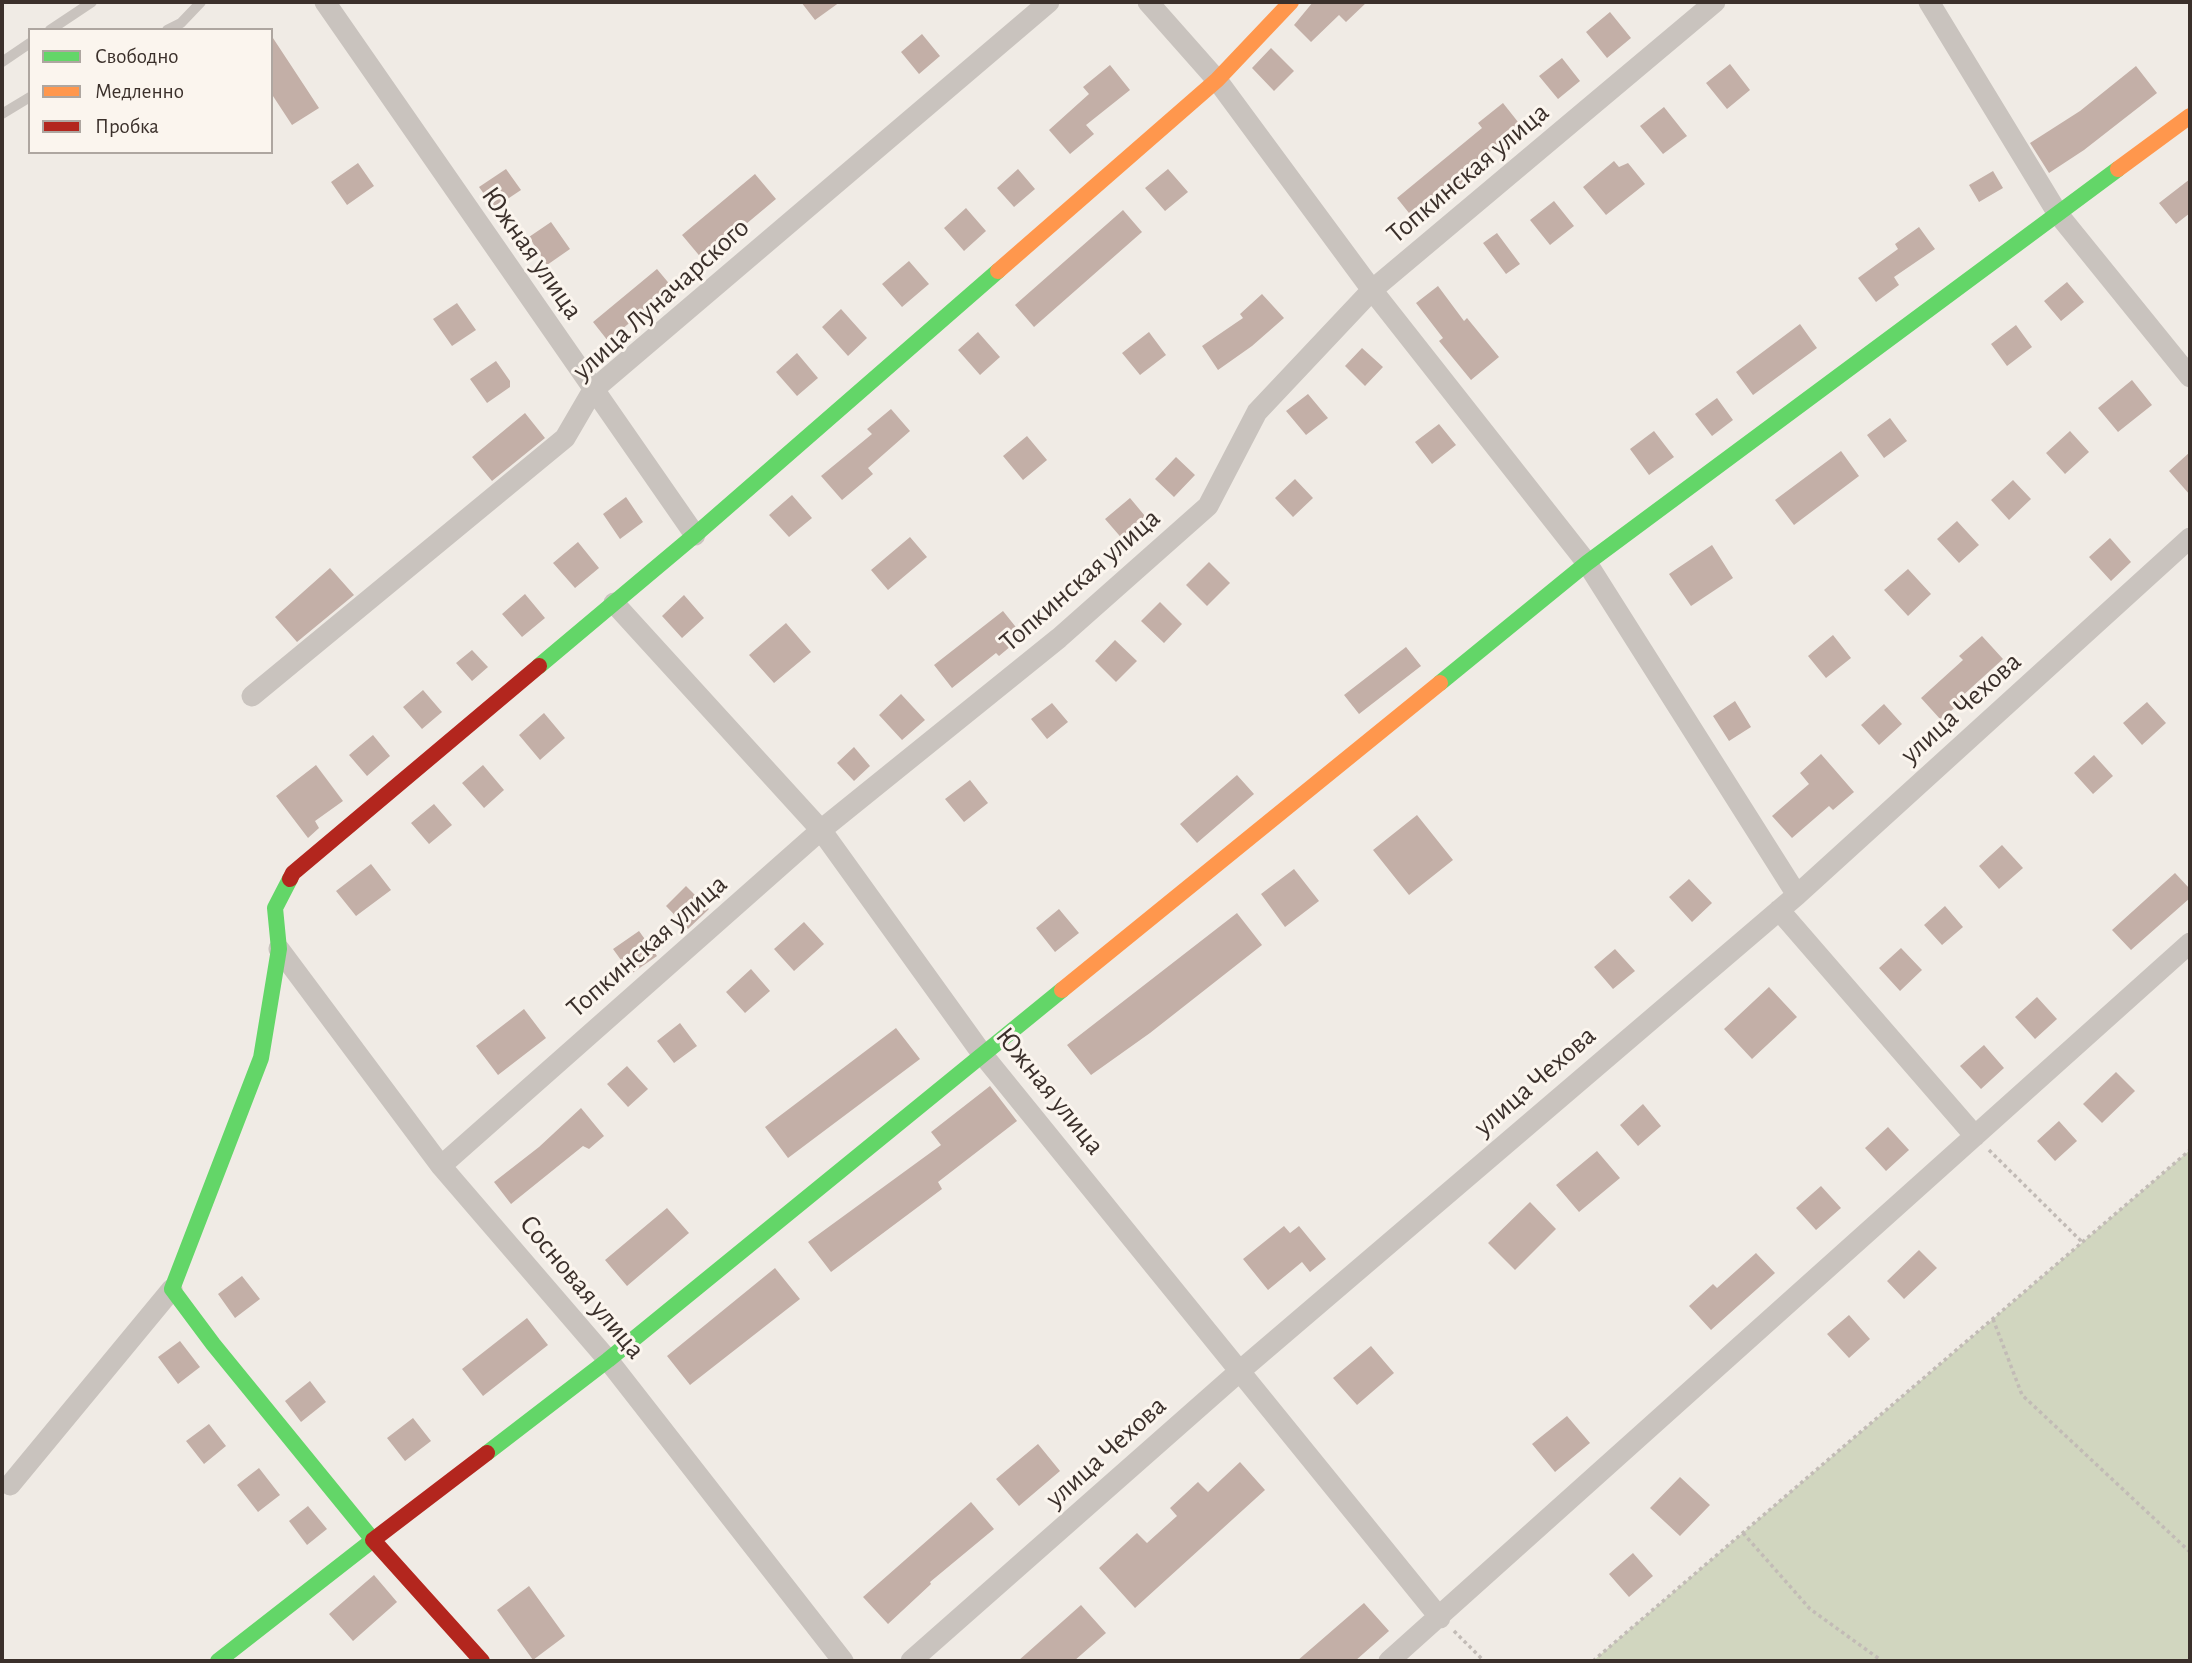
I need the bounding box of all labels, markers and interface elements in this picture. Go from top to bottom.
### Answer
legend [28,28,273,154]
text: Свободно [95,46,179,67]
text: Медленно [95,81,184,102]
street label: Топкинская улица [1380,95,1556,251]
text: Пробка [95,116,159,137]
street label: Южная улица [474,180,590,326]
street label: улица Луначарского [566,211,756,387]
street label: Топкинская улица [993,501,1167,659]
street label: улица Чехова [1894,645,2028,771]
street label: Топкинская улица [560,867,734,1025]
street label: улица Чехова [1467,1019,1603,1143]
street label: Южная улица [988,1020,1112,1162]
street label: Сосновая улица [512,1208,652,1366]
street label: улица Чехова [1039,1389,1173,1515]

